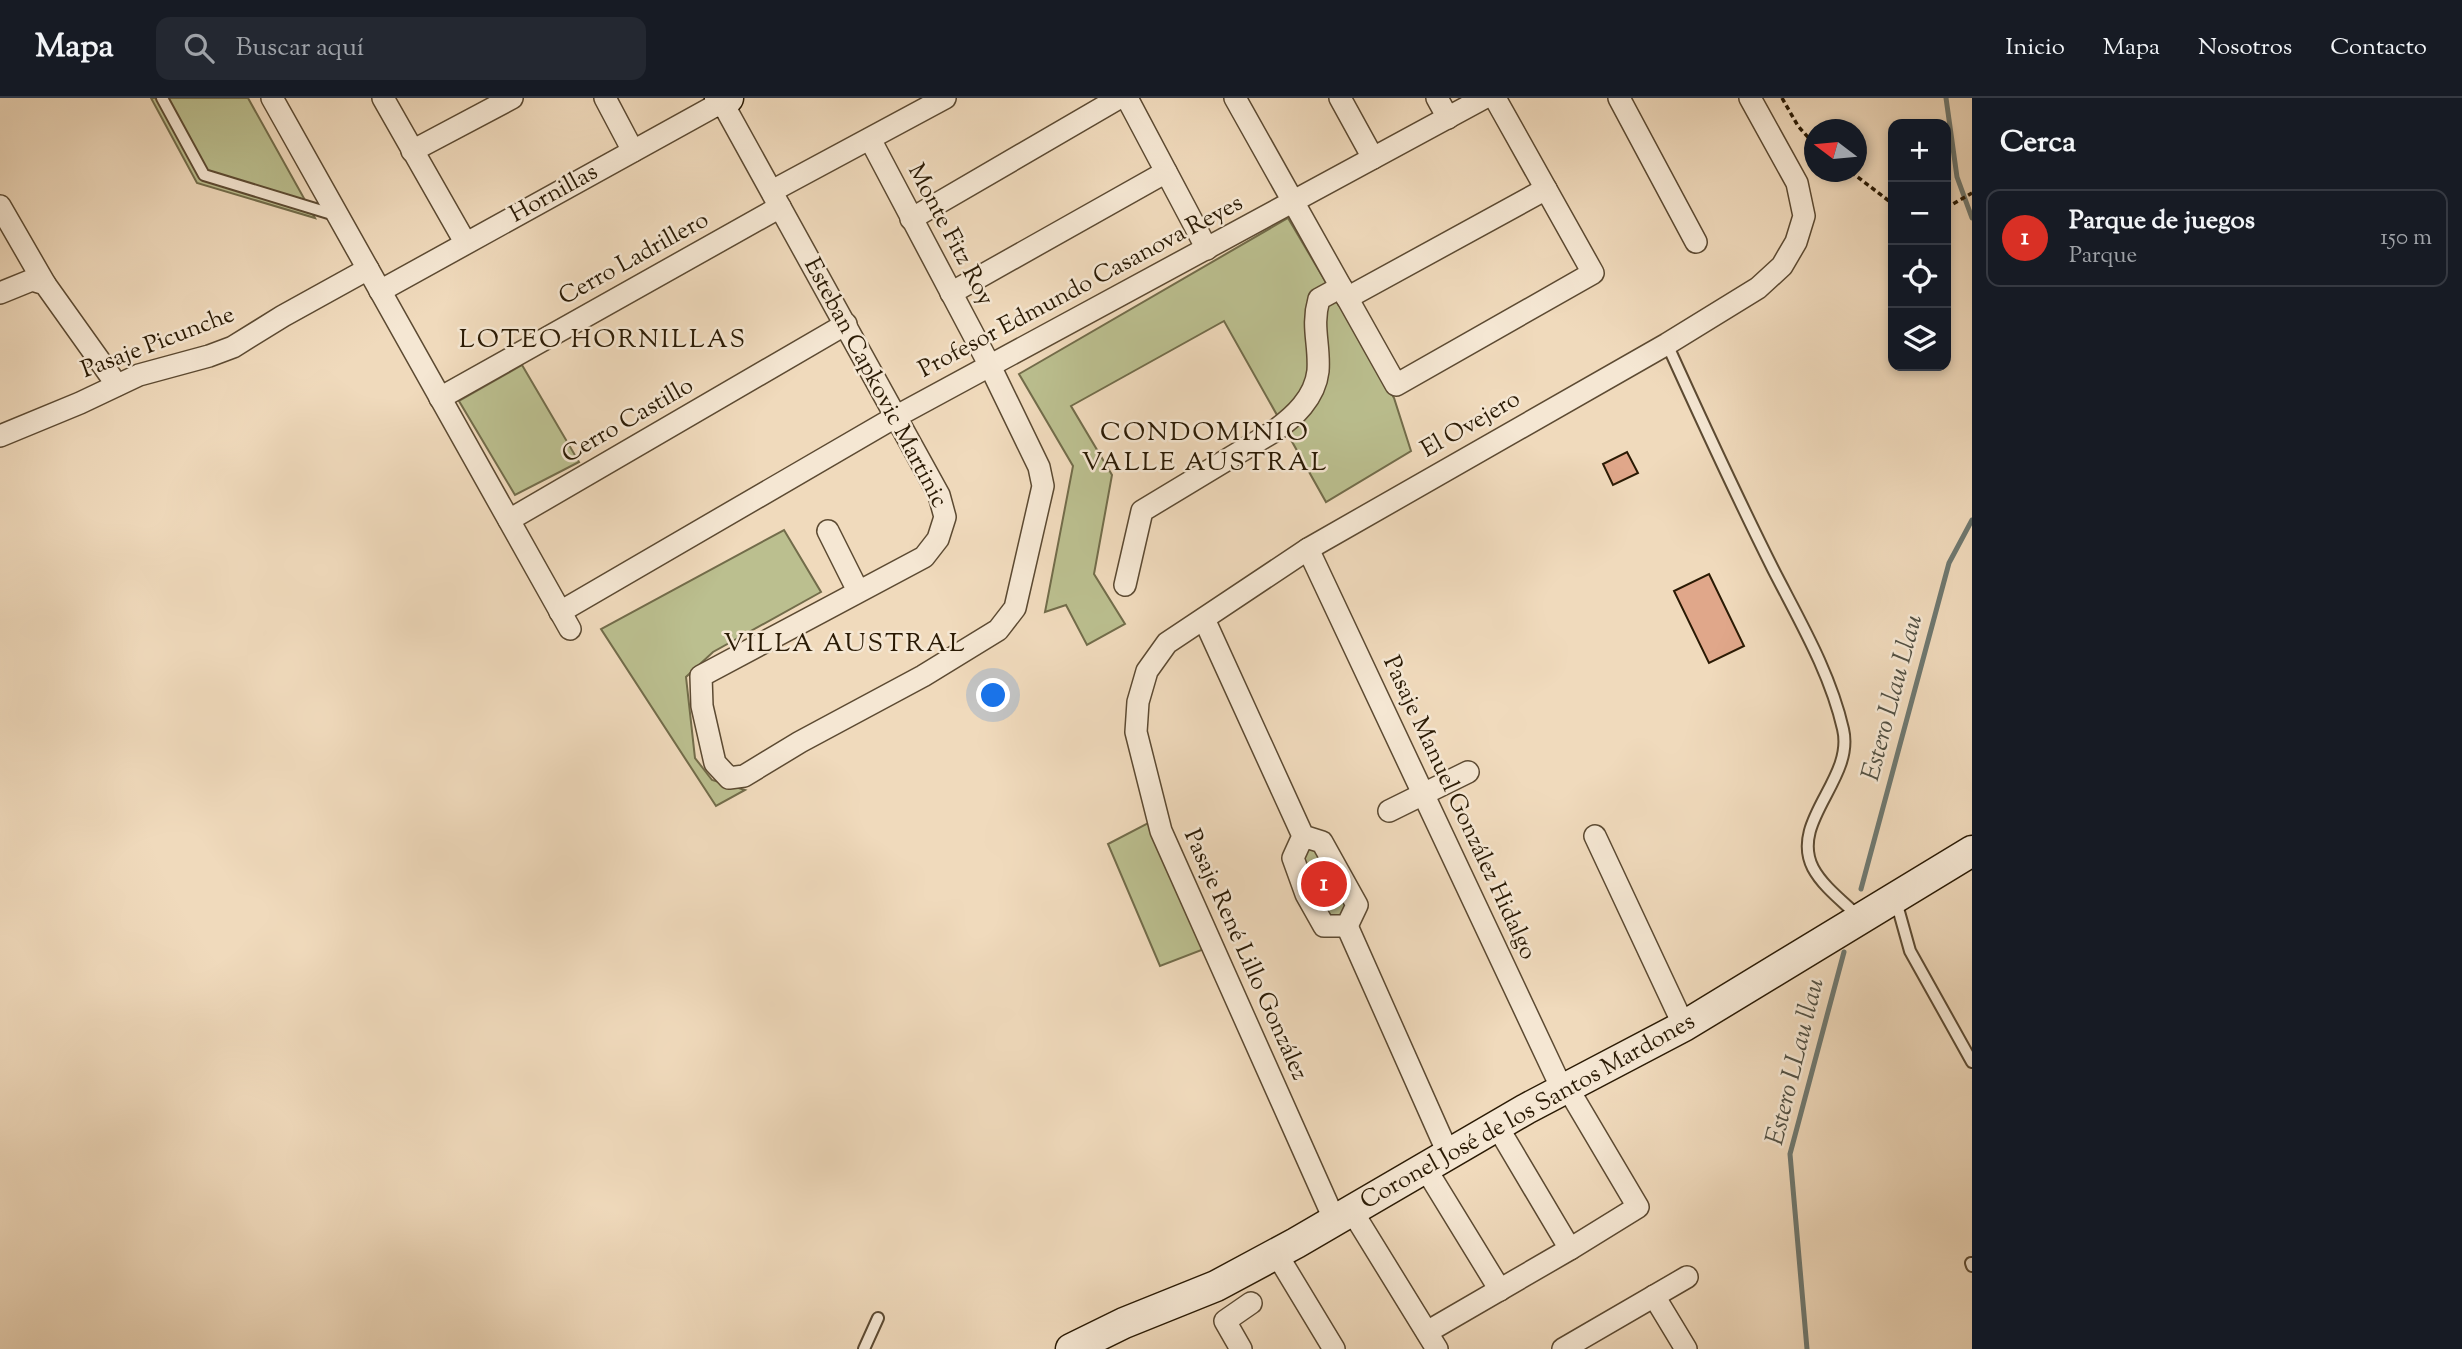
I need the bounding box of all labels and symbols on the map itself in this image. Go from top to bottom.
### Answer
north arrow [1804,119,1867,182]
street label: Hornillas [504,156,604,232]
street label: Monte Fitz Roy [898,158,1002,312]
street label: Profesor Edmundo Casanova Reyes [913,187,1249,387]
street label: Cerro Ladrillero [553,204,715,314]
street label: Esteban Capkovic Martinic [795,252,955,514]
street label: Pasaje Picunche [76,298,240,388]
district label: LOTEO HORNILLAS [459,322,747,359]
street label: Cerro Castillo [556,370,700,472]
street label: El Ovejero [1415,383,1527,467]
district label: CONDOMINIO VALLE AUSTRAL [1081,415,1329,482]
water label: Estero Llau Llau [1853,610,1933,785]
district label: VILLA AUSTRAL [723,626,967,663]
street label: Pasaje Manuel González Hidalgo [1374,651,1544,965]
your location [976,678,1010,712]
street label: Pasaje René Lillo González [1174,824,1316,1086]
pin: 1 [1301,858,1347,910]
water label: Estero LLau llau [1757,974,1835,1149]
street label: Coronel José de los Santos Mardones [1354,1005,1702,1219]

